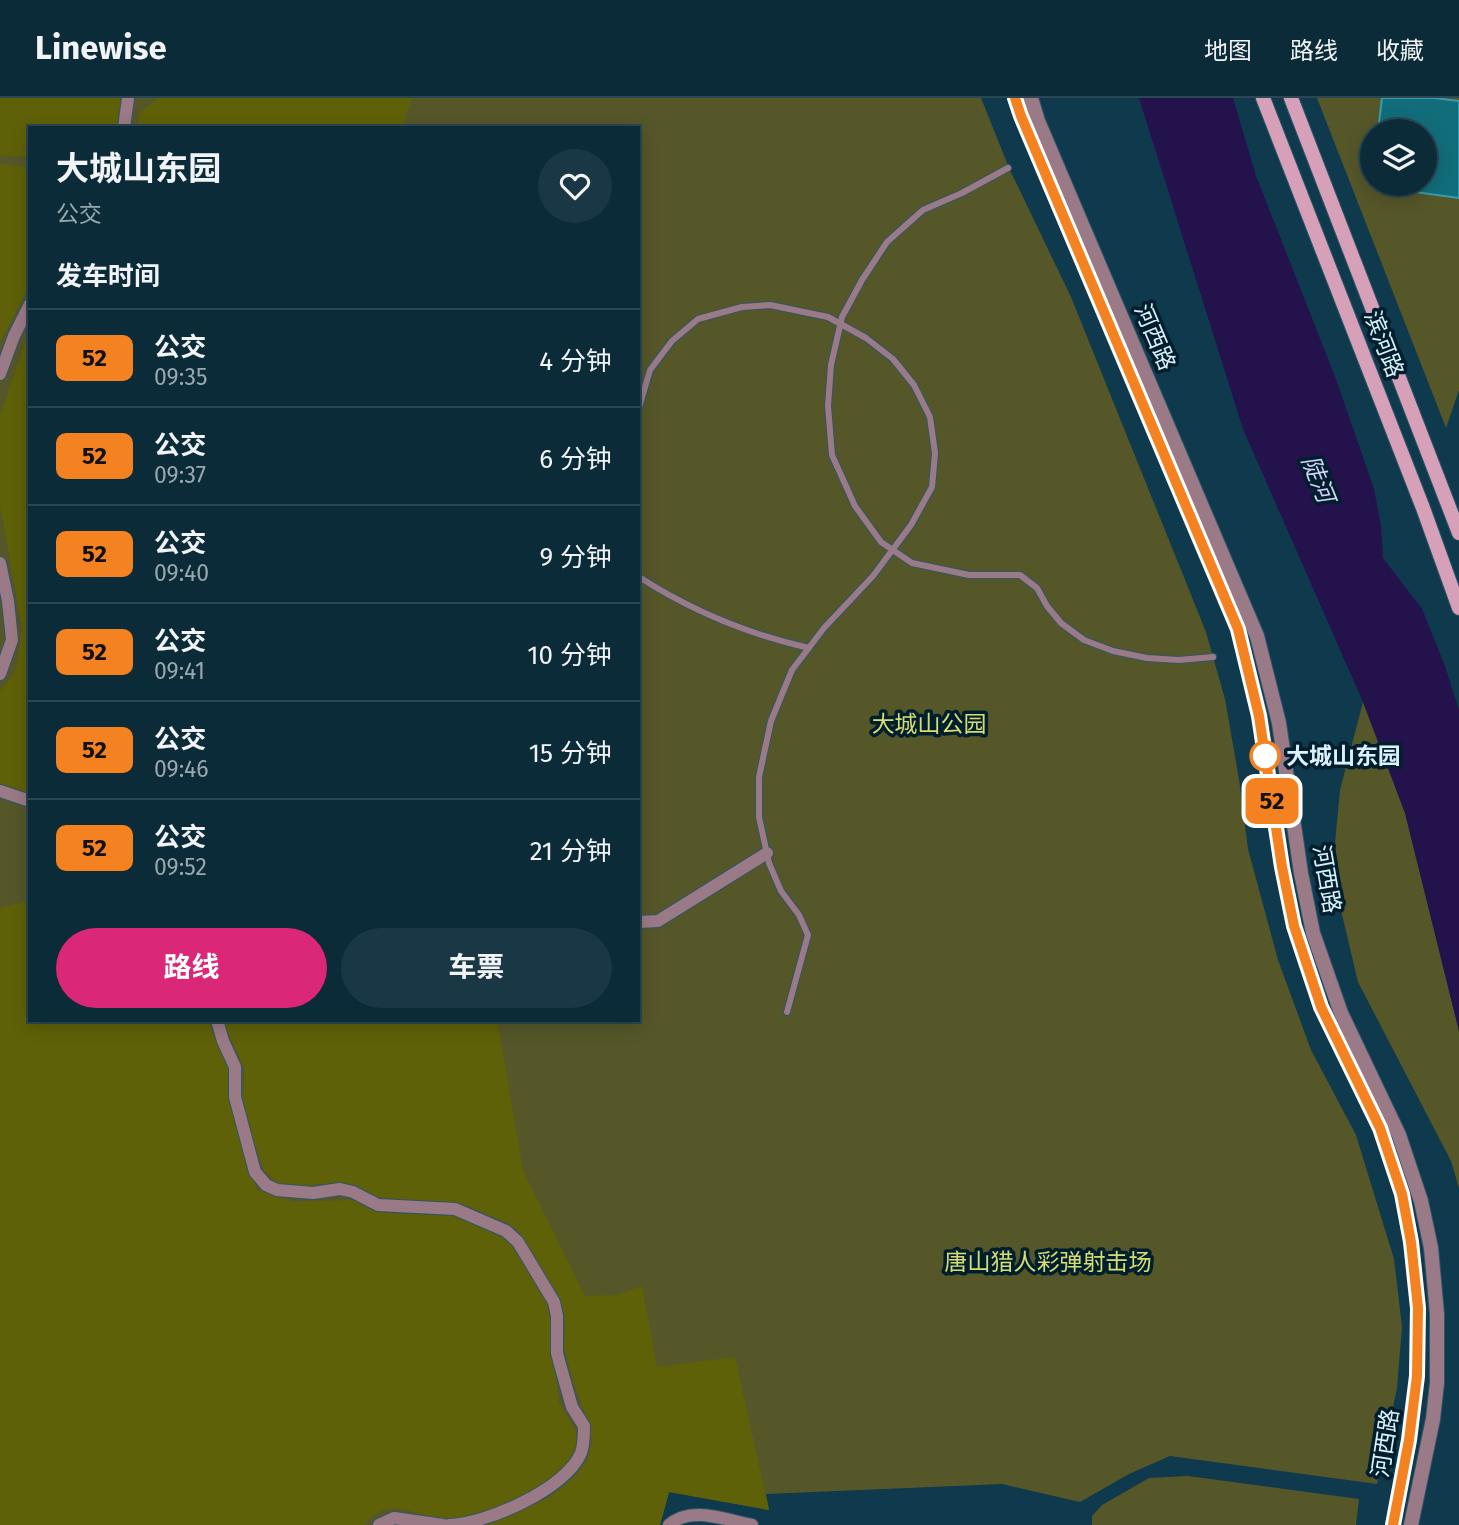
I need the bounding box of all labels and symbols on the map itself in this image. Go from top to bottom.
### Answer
street label: 河西路 [1129,300,1181,374]
street label: 滨河路 [1359,307,1409,381]
water label: 陡河 [1296,452,1341,510]
park label: 大城山公园 [872,710,987,738]
marker: 大城山东园 [1250,741,1280,771]
place label: 大城山东园 [1286,742,1401,770]
line badge: 52 [1240,778,1304,824]
street label: 河西路 [1307,843,1347,915]
park label: 唐山猎人彩弹射击场 [945,1248,1152,1276]
street label: 河西路 [1366,1407,1404,1479]

